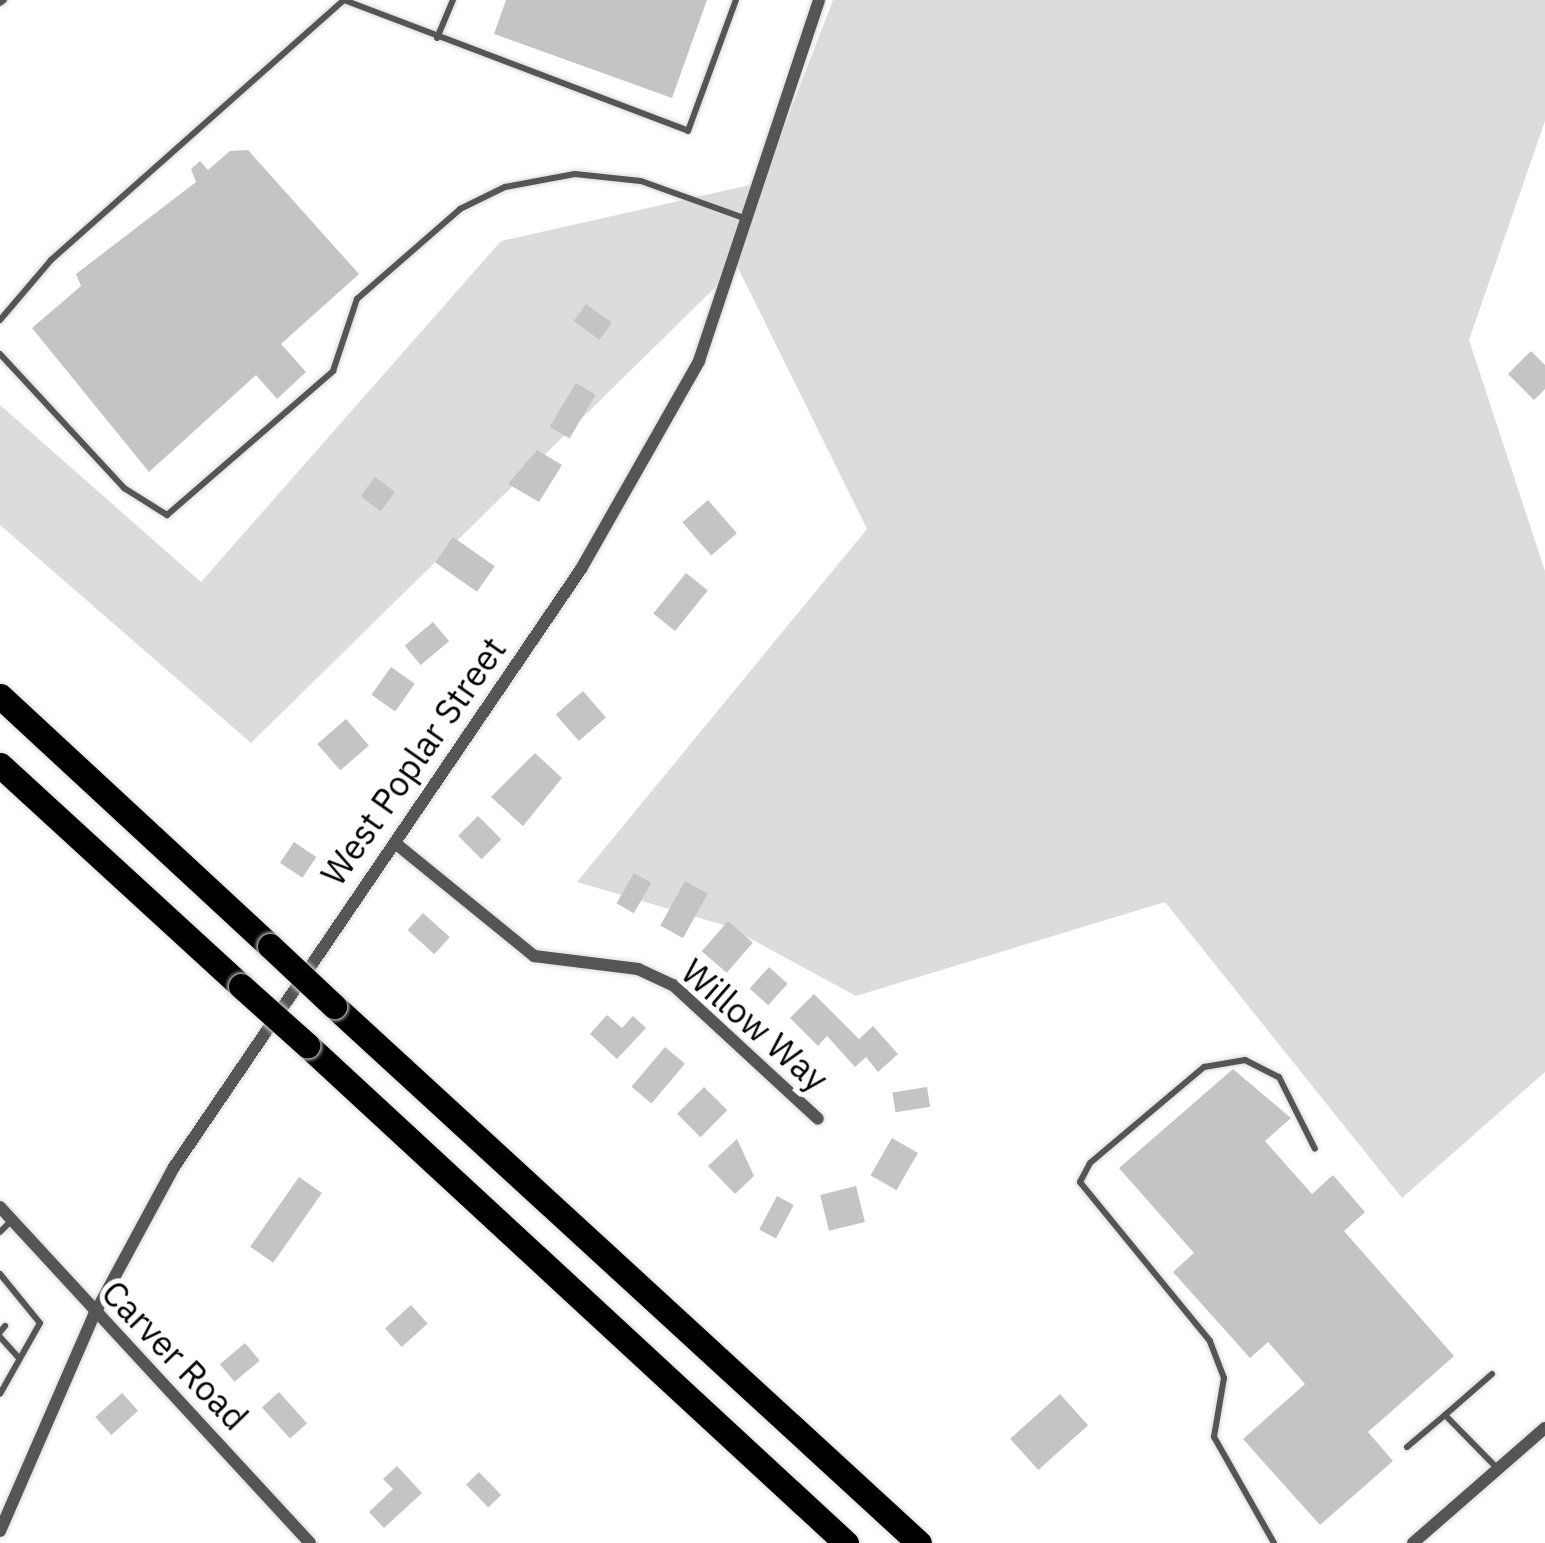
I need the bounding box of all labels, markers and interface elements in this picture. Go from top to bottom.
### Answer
street label: West Poplar Street [312,629,514,893]
street label: Willow Way [673,950,837,1100]
street label: Carver Road [93,1272,257,1438]

